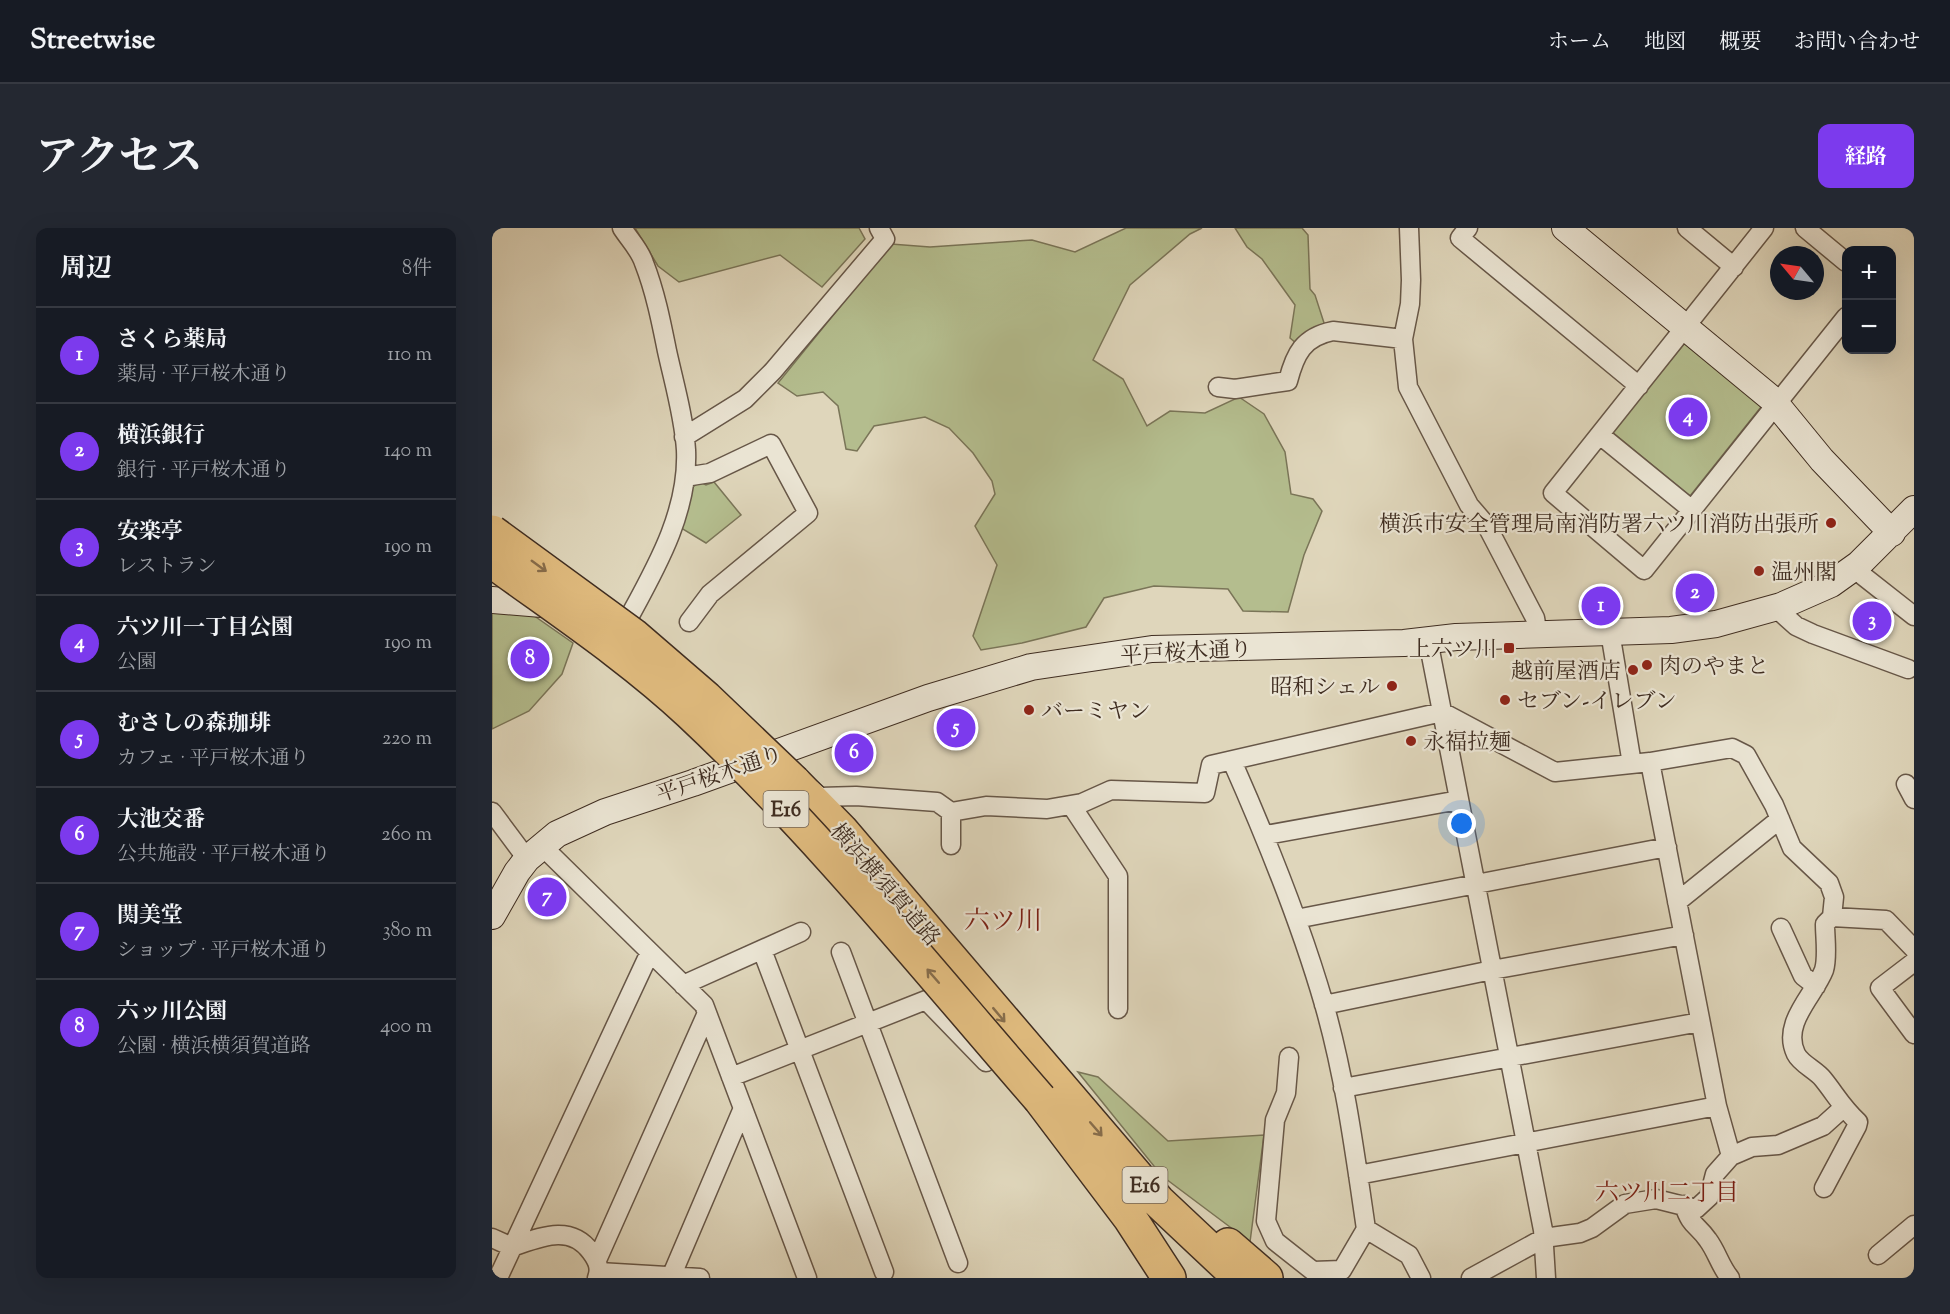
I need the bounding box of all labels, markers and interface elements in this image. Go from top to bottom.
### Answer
text: Streetwise [30,21,155,61]
text: ホーム [1548,28,1611,58]
text: 地図 [1644,28,1686,58]
text: 概要 [1719,28,1761,58]
text: お問い合わせ [1794,28,1920,58]
button: 経路 [1818,124,1914,188]
text: アクセス [36,130,203,190]
north arrow [1770,246,1824,300]
map controls [1842,246,1896,354]
button: + [1842,246,1896,300]
text: 周辺 [60,251,112,288]
text: 8件 [402,255,432,284]
button: − [1842,300,1896,354]
text: さくら薬局 [117,325,227,357]
text: 1 [76,341,83,370]
text: 110 m [387,341,432,370]
text: 薬局 · 平戸桜木通り [117,361,291,390]
pin: 4 [1668,394,1708,440]
text: 横浜銀行 [117,421,205,453]
text: 2 [75,437,84,466]
text: 140 m [384,437,432,466]
text: 銀行 · 平戸桜木通り [117,457,291,486]
place label: 横浜市安全管理局南消防署六ツ川消防出張所 [1379,510,1819,542]
marker: 横浜市安全管理局南消防署六ツ川消防出張所 [1824,516,1838,530]
text: 安楽亭 [117,517,183,549]
text: 3 [75,533,84,562]
text: 190 m [384,533,432,562]
text: レストラン [117,553,216,582]
place label: 温州閣 [1771,558,1837,590]
one-way arrow [531,560,547,572]
marker: 温州閣 [1752,564,1766,578]
pin: 2 [1676,570,1714,616]
pin: 1 [1582,584,1620,628]
pin: 3 [1852,598,1892,644]
text: 六ツ川一丁目公園 [117,613,293,645]
text: 4 [74,629,85,658]
text: 190 m [384,629,432,658]
street label: 平戸桜木通り [1119,635,1253,673]
place label: 上六ツ川 [1409,635,1497,667]
pin: 8 [510,636,549,682]
marker: 上六ツ川 [1502,641,1516,655]
text: 公園 [117,649,157,678]
place label: 肉のやまと [1659,652,1769,684]
place label: 越前屋酒店 [1511,657,1621,689]
marker: 肉のやまと [1640,658,1654,672]
marker: 越前屋酒店 [1626,663,1640,677]
place label: 昭和シェル [1270,673,1380,705]
marker: 昭和シェル [1385,679,1399,693]
place label: セブン-イレブン [1517,687,1677,719]
marker: セブン-イレブン [1498,693,1512,707]
place label: バーミヤン [1041,697,1151,729]
marker: バーミヤン [1022,703,1036,717]
pin: 5 [936,706,976,750]
text: むさしの森珈琲 [117,709,271,741]
text: 5 [76,725,83,754]
text: 220 m [382,725,432,754]
place label: 永福拉麺 [1423,728,1511,760]
pin: 6 [834,730,874,776]
marker: 永福拉麺 [1404,734,1418,748]
street label: 平戸桜木通り [652,739,788,812]
text: カフェ · 平戸桜木通り [117,745,310,774]
road number: E16 [764,791,808,827]
text: 大池交番 [117,805,205,837]
your location [1447,809,1476,838]
street label: 横浜横須賀道路 [821,817,946,955]
text: 6 [75,821,84,850]
text: 260 m [381,821,432,850]
text: 公共施設 · 平戸桜木通り [117,841,331,870]
pin: 7 [528,874,566,920]
text: 関美堂 [117,901,183,933]
district label: 六ツ川 [964,904,1042,941]
text: 7 [74,917,85,946]
text: 380 m [383,917,432,946]
text: ショップ · 平戸桜木通り [117,937,330,966]
one-way arrow [926,969,940,984]
text: 六ッ川公園 [117,997,227,1029]
one-way arrow [992,1007,1005,1023]
text: 8 [75,1013,85,1042]
text: 400 m [380,1013,432,1042]
text: 公園 · 横浜横須賀道路 [117,1033,311,1062]
one-way arrow [1089,1121,1103,1136]
road number: E16 [1122,1167,1168,1203]
district label: 六ツ川二丁目 [1595,1177,1739,1211]

